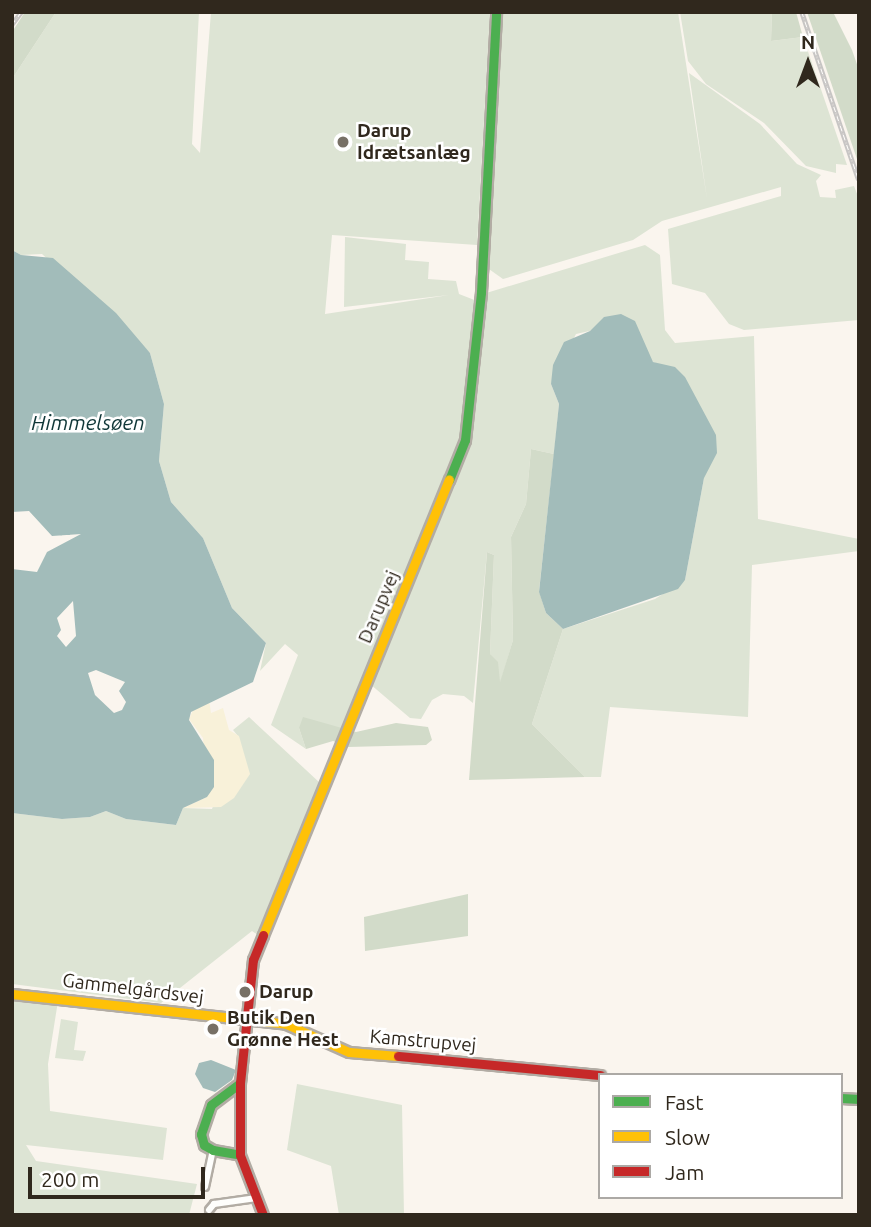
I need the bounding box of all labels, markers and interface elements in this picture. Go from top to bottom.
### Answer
north arrow [773,28,843,98]
text: N [801,31,815,53]
place label: Darup Idrætsanlæg [357,120,471,164]
marker: Darup Idrætsanlæg [335,134,351,150]
water label: Himmelsøen [31,409,145,435]
street label: Darupvej [354,567,404,647]
street label: Gammelgårdsvej [61,969,205,1009]
place label: Darup [259,981,313,1003]
marker: Darup [237,984,253,1000]
place label: Butik Den Grønne Hest [227,1007,339,1051]
marker: Butik Den Grønne Hest [205,1021,221,1037]
street label: Kamstrupvej [369,1025,477,1057]
legend [598,1073,843,1199]
text: Fast [665,1090,703,1114]
text: Slow [665,1125,710,1149]
scale bar [32,1154,208,1198]
text: Jam [665,1160,704,1184]
text: 200 m [41,1167,99,1191]

